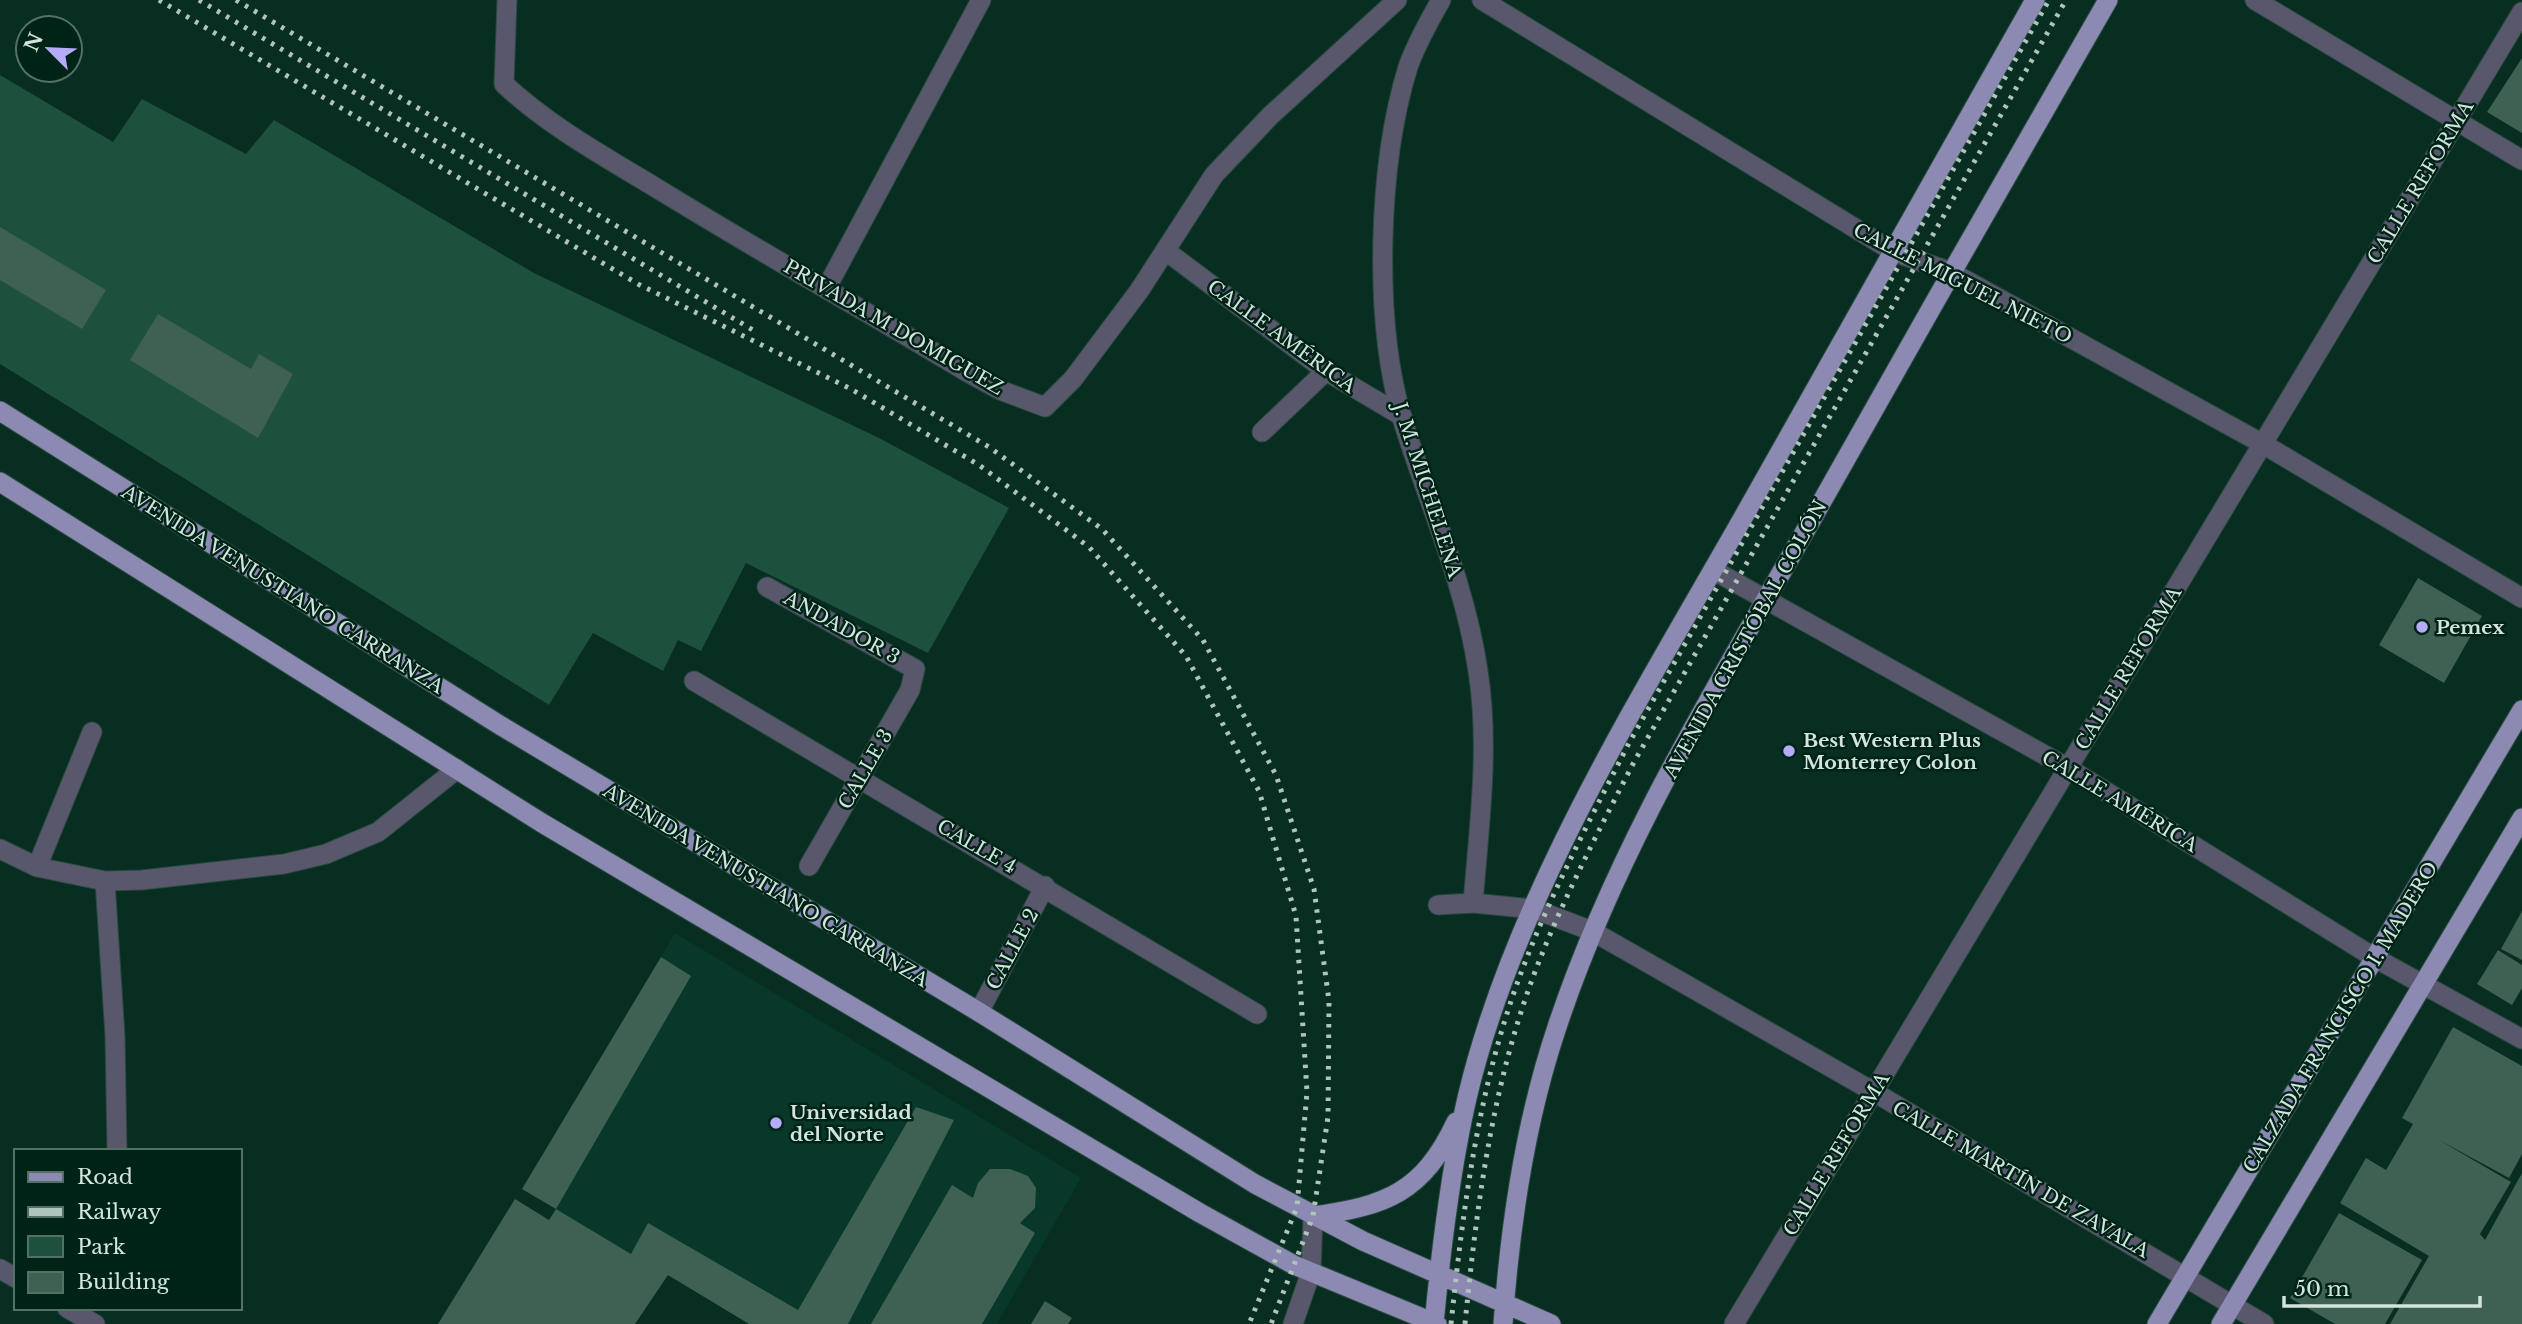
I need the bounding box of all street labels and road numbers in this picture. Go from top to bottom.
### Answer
street label: CALLE REFORMA [2363,96,2478,268]
street label: CALLE MIGUEL NIETO [1850,218,2076,349]
street label: PRIVADA M DOMIGUEZ [780,255,1008,400]
street label: CALLE AMÉRICA [1203,275,1361,398]
street label: J. M. MICHELENA [1387,397,1467,581]
street label: AVENIDA VENUSTIANO CARRANZA [117,480,448,699]
street label: AVENIDA CRISTÓBAL COLÓN [1659,496,1832,783]
street label: CALLE REFORMA [2071,582,2186,754]
street label: ANDADOR 3 [779,586,904,669]
street label: CALLE 3 [833,725,898,813]
street label: CALLE AMÉRICA [2038,746,2202,857]
street label: AVENIDA VENUSTIANO CARRANZA [598,778,933,992]
street label: CALLE 4 [933,814,1021,878]
street label: CALZADA FRANCISCO I. MADERO [2238,858,2443,1177]
street label: CALLE 2 [982,905,1043,994]
street label: CALLE REFORMA [1779,1068,1894,1240]
street label: CALLE MARTÍN DE ZAVALA [1888,1096,2154,1263]

